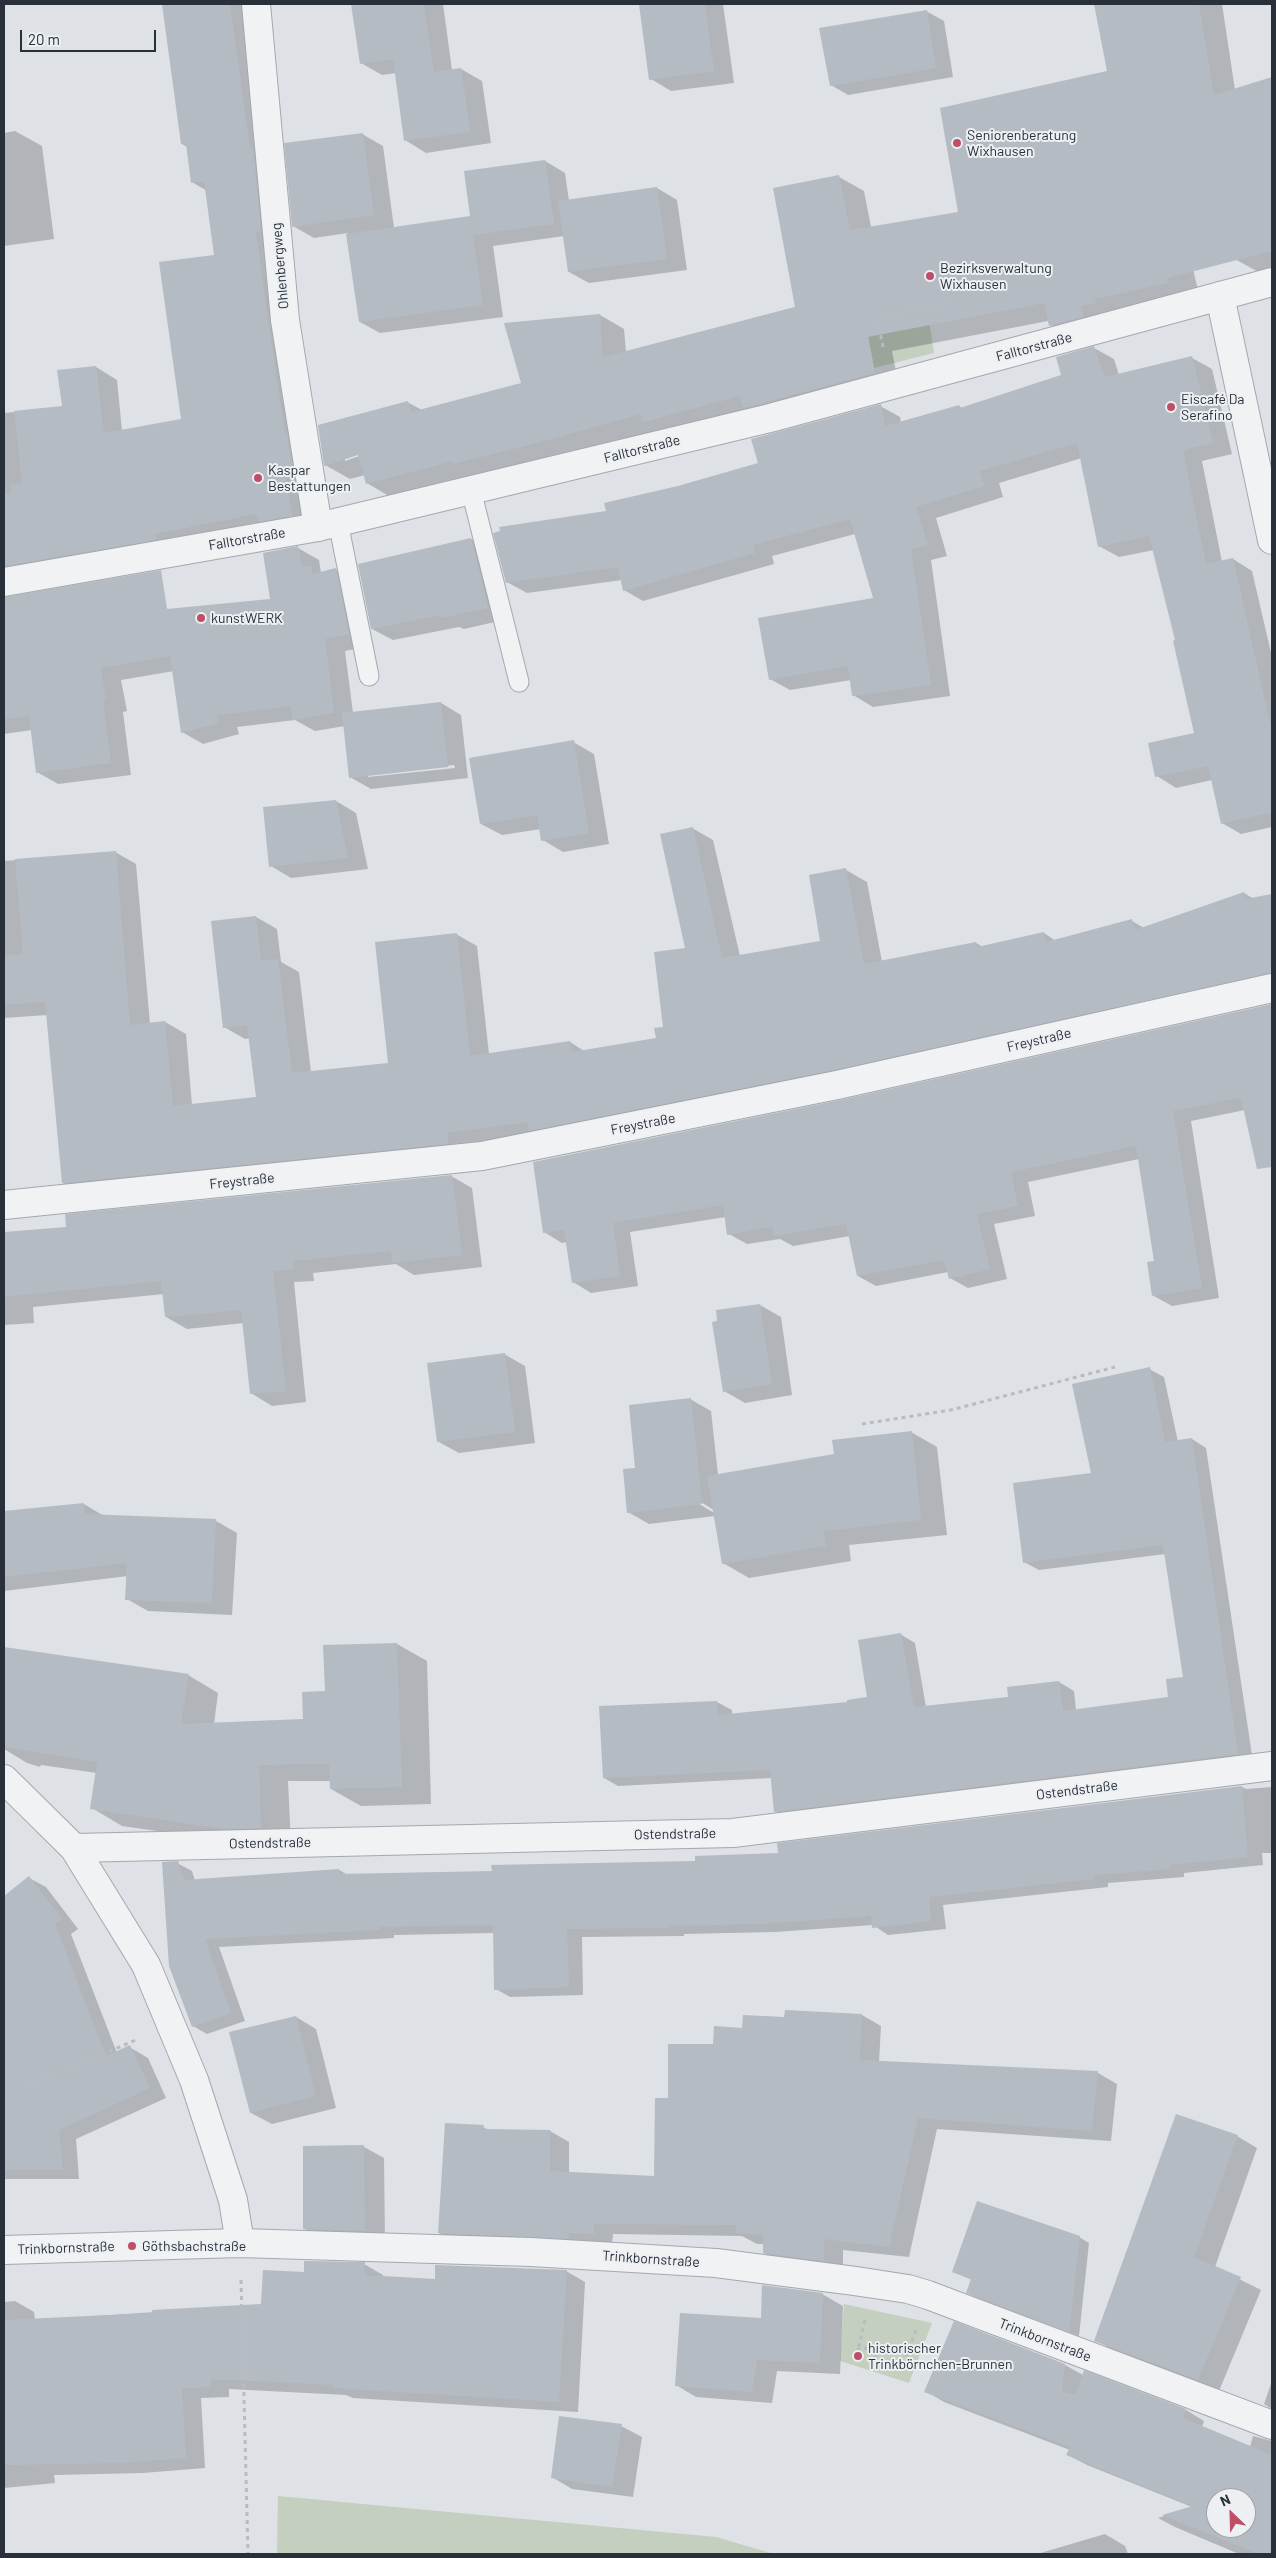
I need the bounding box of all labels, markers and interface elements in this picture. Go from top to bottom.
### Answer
scale bar [22,20,159,52]
text: 20 m [28,30,60,48]
place label: Seniorenberatung Wixhausen [967,127,1076,160]
marker: Seniorenberatung Wixhausen [951,137,963,149]
street label: Ohlenbergweg [268,222,292,310]
place label: Bezirksverwaltung Wixhausen [940,260,1052,292]
marker: Bezirksverwaltung Wixhausen [924,270,936,282]
street label: Falltorstraße [994,329,1074,365]
place label: Eiscafé Da Serafino [1181,391,1244,424]
marker: Eiscafé Da Serafino [1165,401,1177,413]
street label: Falltorstraße [602,431,682,467]
place label: Kaspar Bestattungen [268,462,351,494]
marker: Kaspar Bestattungen [252,472,264,484]
street label: Falltorstraße [207,524,287,554]
place label: kunstWERK [211,610,283,626]
marker: kunstWERK [195,612,207,624]
street label: Freystraße [1005,1024,1073,1056]
street label: Freystraße [609,1110,677,1138]
street label: Freystraße [209,1169,275,1193]
street label: Ostendstraße [1035,1777,1119,1803]
street label: Ostendstraße [634,1825,716,1843]
street label: Ostendstraße [229,1834,311,1852]
street label: Trinkbornstraße [17,2238,115,2258]
place label: Göthsbachstraße [142,2238,246,2254]
marker: Göthsbachstraße [126,2240,138,2252]
street label: Trinkbornstraße [602,2247,700,2271]
street label: Trinkbornstraße [996,2315,1094,2365]
place label: historischer Trinkbörnchen-Brunnen [868,2340,1013,2372]
marker: historischer Trinkbörnchen-Brunnen [852,2350,864,2362]
north arrow [1206,2488,1256,2538]
text: N [1217,2490,1233,2509]

